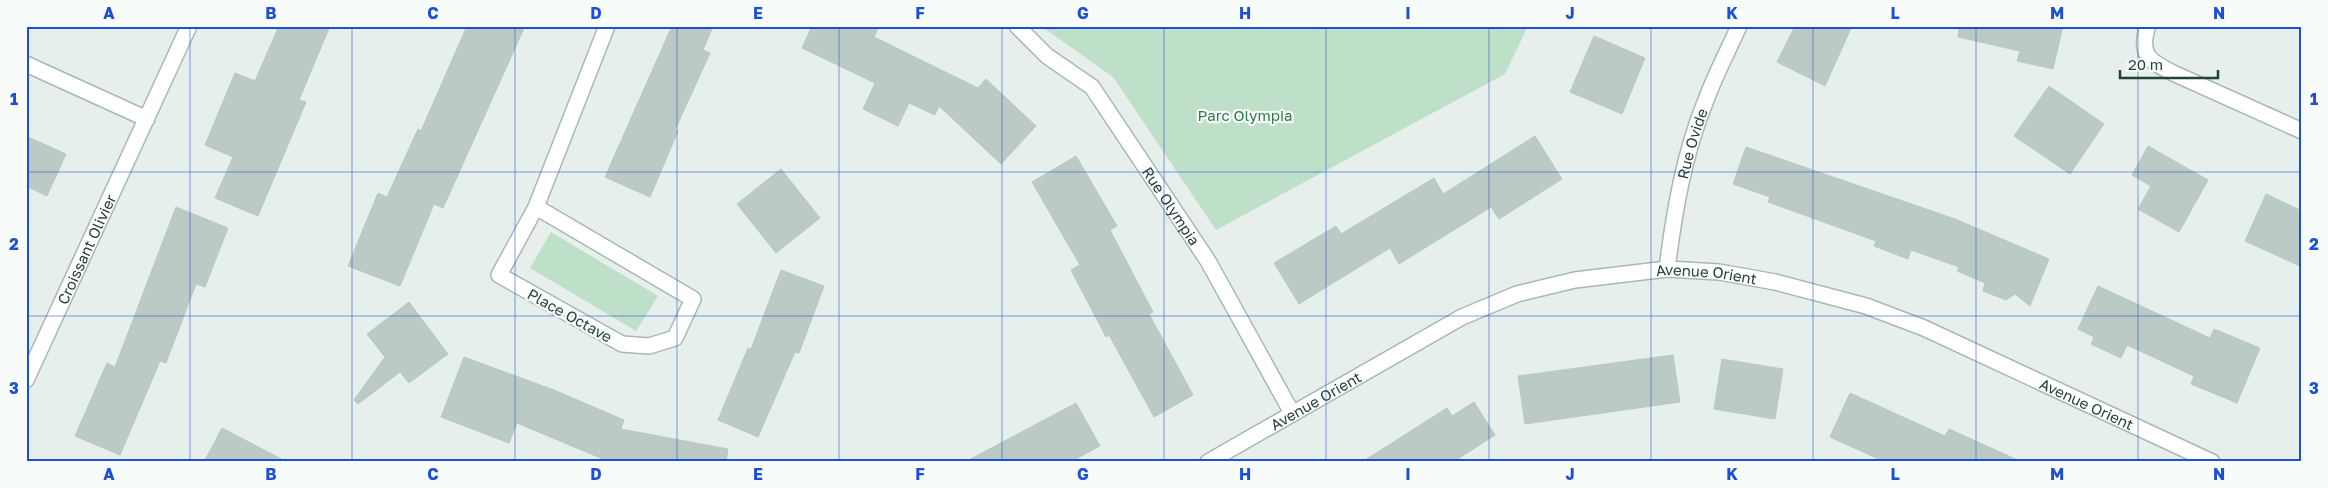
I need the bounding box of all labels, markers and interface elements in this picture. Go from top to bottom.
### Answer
text: A [103,3,115,23]
text: B [265,3,277,23]
text: C [427,3,439,23]
text: D [590,3,602,23]
text: E [753,3,763,23]
text: F [915,3,925,23]
text: G [1077,3,1089,23]
text: H [1239,3,1251,23]
text: I [1405,3,1411,23]
text: J [1565,3,1575,23]
text: K [1726,3,1738,23]
text: L [1890,3,1900,23]
text: M [2050,3,2064,23]
text: N [2213,3,2225,23]
scale bar [2120,48,2218,80]
text: 20 m [2128,55,2163,73]
text: 1 [10,89,18,109]
text: 1 [2310,89,2318,109]
street label: Rue Ovide [1673,105,1711,181]
park label: Parc Olympia [1198,106,1292,124]
street label: Rue Olympia [1139,163,1204,249]
street label: Croissant Olivier [53,191,119,307]
text: 2 [9,234,19,254]
text: 2 [2309,234,2319,254]
street label: Avenue Orient [1655,260,1758,288]
street label: Place Octave [525,284,616,346]
street label: Avenue Orient [1267,368,1364,434]
street label: Avenue Orient [2037,374,2137,433]
text: 3 [9,378,19,398]
text: 3 [2309,378,2319,398]
text: A [103,464,115,484]
text: B [265,464,277,484]
text: C [427,464,439,484]
text: D [590,464,602,484]
text: E [753,464,763,484]
text: F [915,464,925,484]
text: G [1077,464,1089,484]
text: H [1239,464,1251,484]
text: I [1405,464,1411,484]
text: J [1565,464,1575,484]
text: K [1726,464,1738,484]
text: L [1890,464,1900,484]
text: M [2050,464,2064,484]
text: N [2213,464,2225,484]

